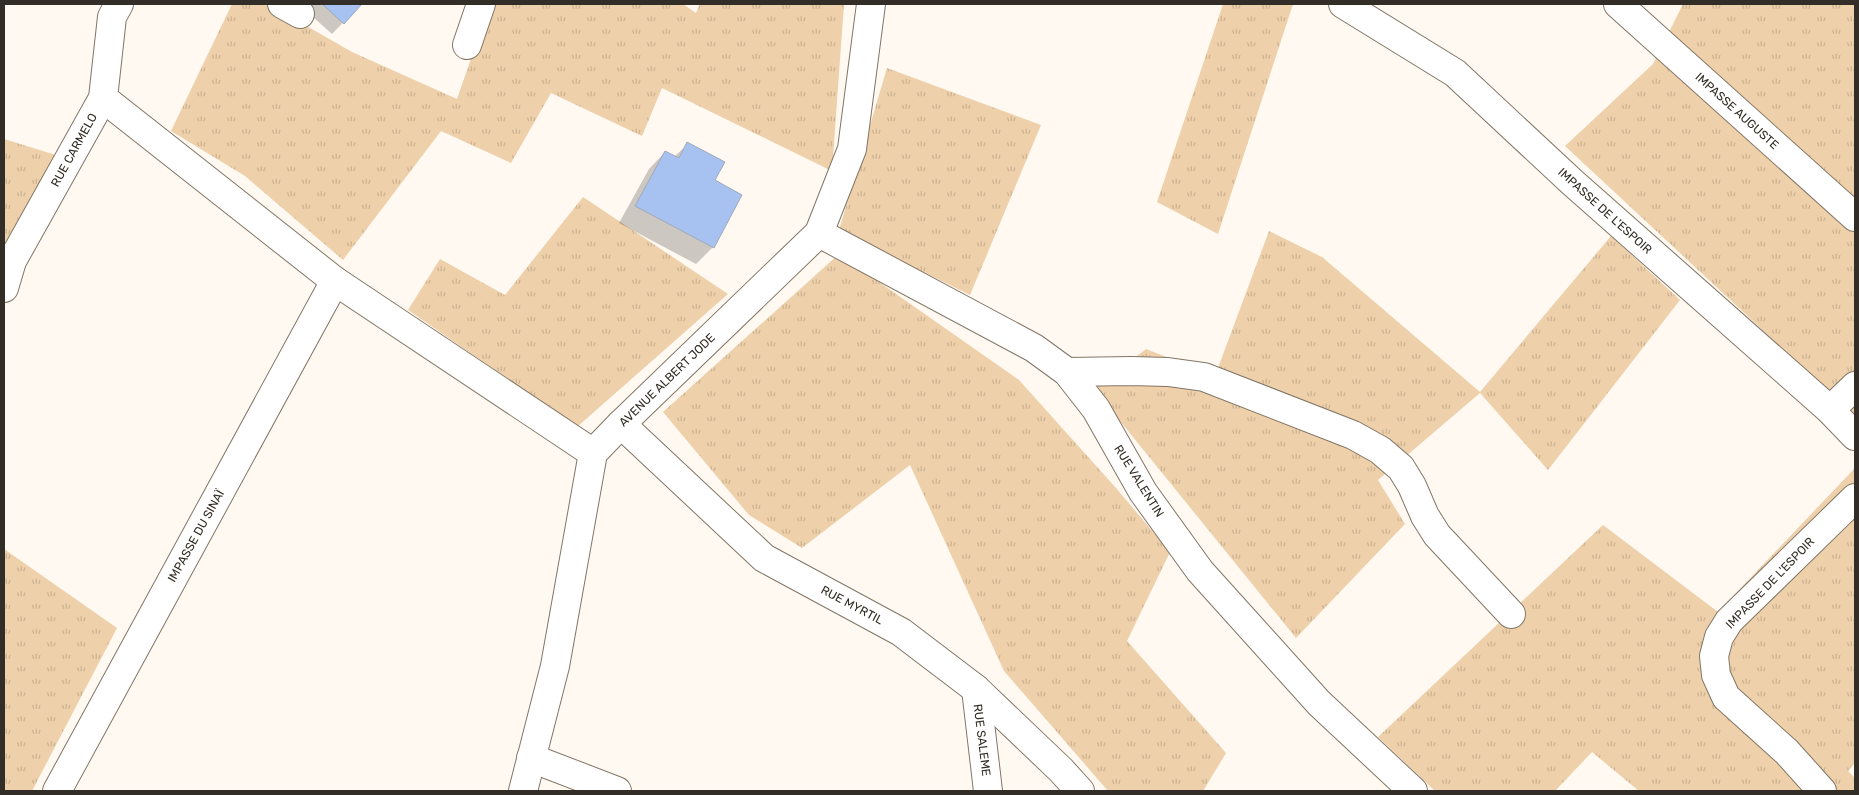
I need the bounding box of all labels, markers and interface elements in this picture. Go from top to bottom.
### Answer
street label: IMPASSE AUGUSTE [1692,70,1782,152]
street label: RUE CARMELO [48,111,100,189]
street label: IMPASSE DE L'ESPOIR [1555,165,1655,257]
street label: AVENUE ALBERT JODE [616,331,718,429]
street label: RUE VALENTIN [1111,442,1167,520]
street label: IMPASSE DU SINAÏ [165,487,227,584]
street label: IMPASSE DE L'ESPOIR [1723,534,1817,632]
street label: RUE MYRTIL [818,583,886,627]
street label: RUE SALEME [971,703,993,777]

